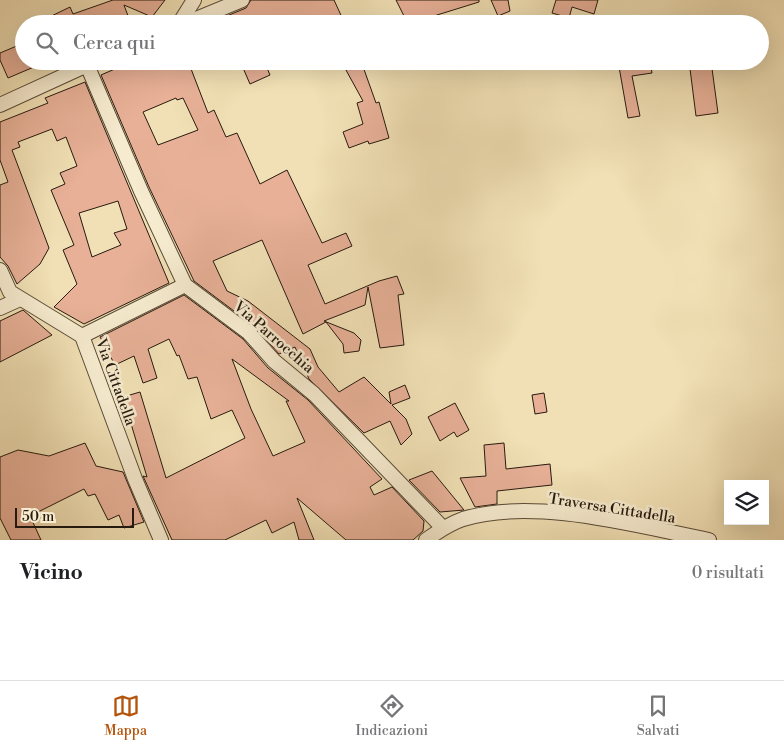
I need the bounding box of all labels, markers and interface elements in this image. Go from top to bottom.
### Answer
search box [15,15,769,70]
icon: search [33,29,61,57]
text: Cerca qui [73,31,156,55]
street label: Via Parrocchia [229,297,318,378]
street label: Via Cittadella [91,335,140,429]
map controls [724,480,769,525]
button: layers [724,480,769,525]
street label: Traversa Cittadella [547,489,677,528]
scale bar [15,505,134,528]
text: 50 m [22,508,54,526]
text: Vicino [20,560,83,586]
text: 0 risultati [692,563,764,583]
tab: Mappa [104,692,147,740]
tab: Indicazioni [356,692,428,740]
tab: Salvati [637,692,680,740]

